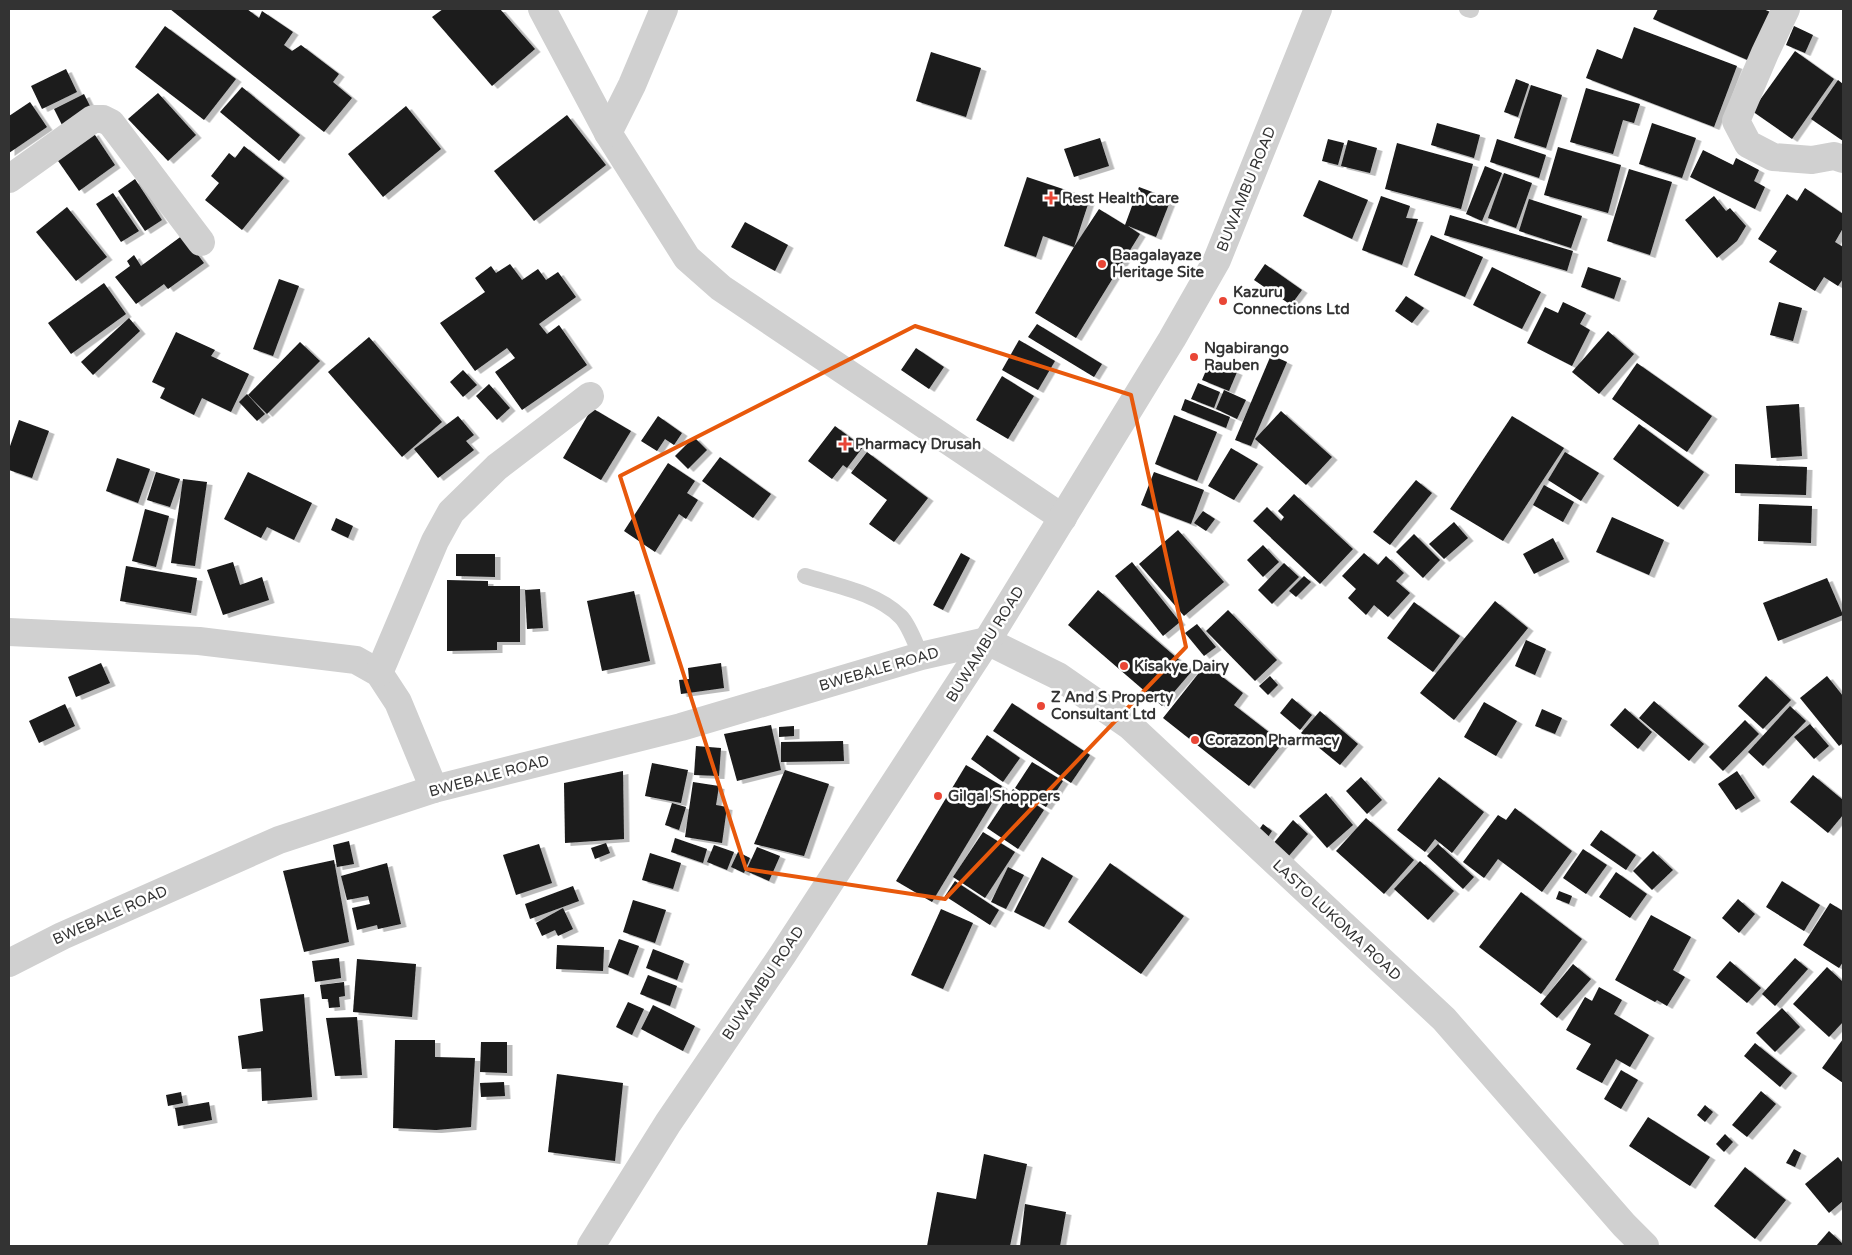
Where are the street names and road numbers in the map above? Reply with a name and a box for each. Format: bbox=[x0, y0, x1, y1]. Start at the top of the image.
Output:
street label: BUWAMBU ROAD bbox=[1213, 124, 1279, 254]
street label: BUWAMBU ROAD bbox=[942, 583, 1028, 705]
street label: BWEBALE ROAD bbox=[817, 643, 941, 695]
street label: BWEBALE ROAD bbox=[427, 751, 551, 801]
street label: LASTO LUKOMA ROAD bbox=[1269, 856, 1405, 984]
street label: BWEBALE ROAD bbox=[50, 882, 170, 948]
street label: BUWAMBU ROAD bbox=[718, 923, 808, 1043]

